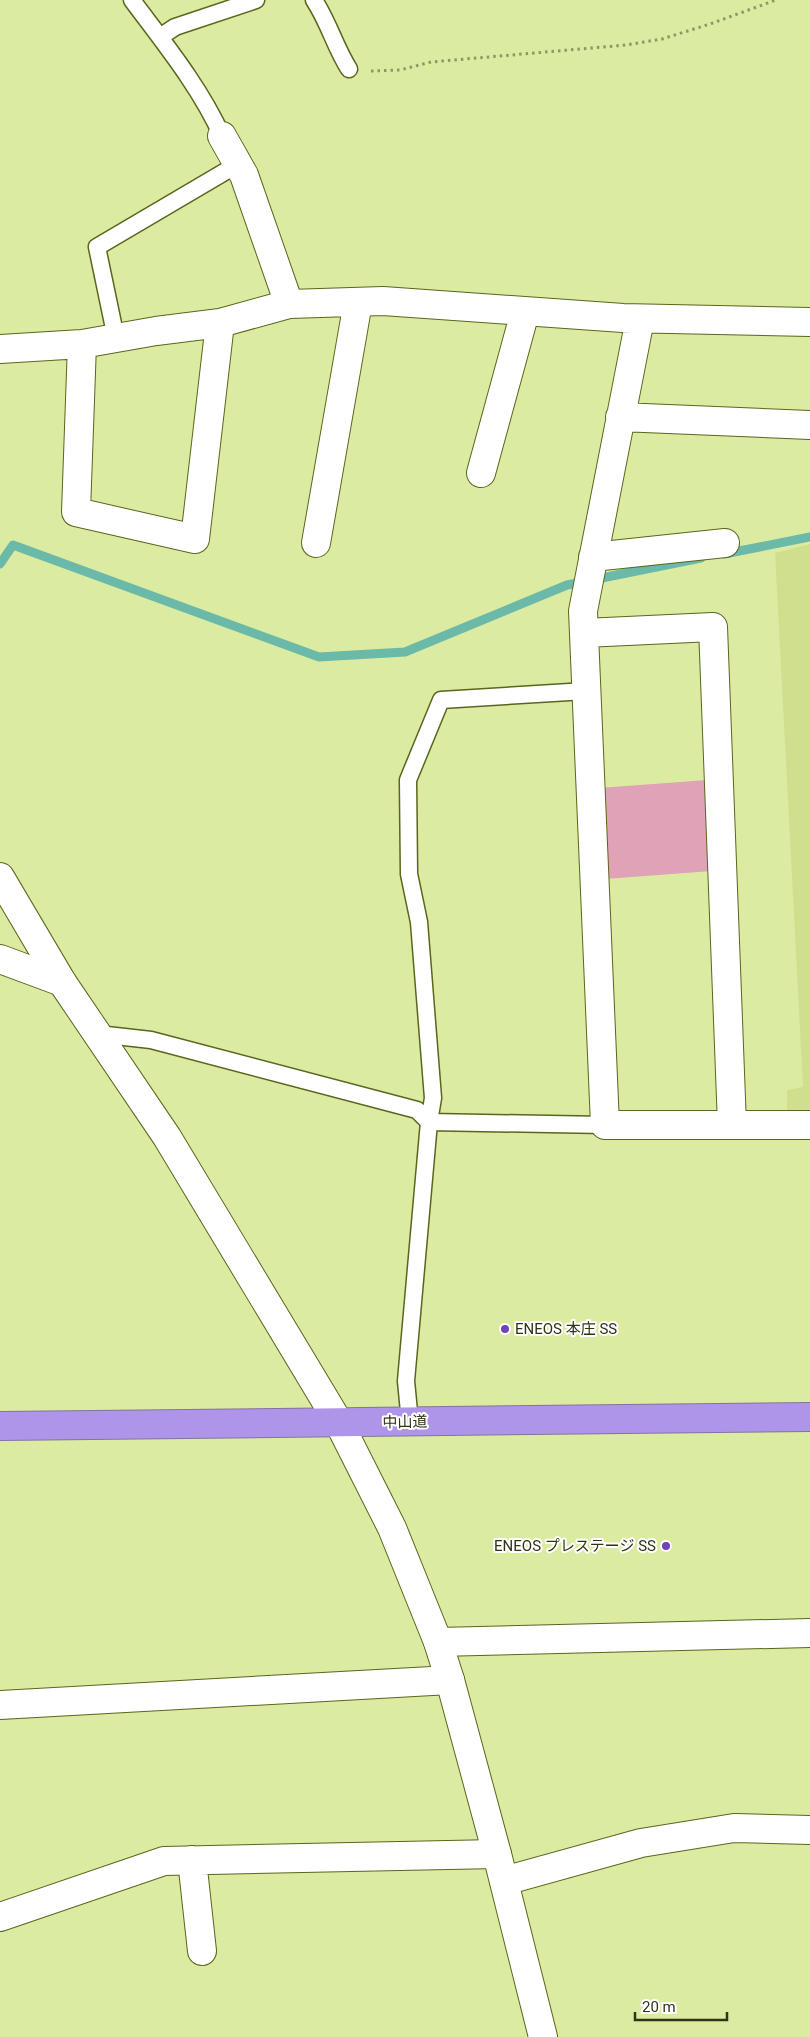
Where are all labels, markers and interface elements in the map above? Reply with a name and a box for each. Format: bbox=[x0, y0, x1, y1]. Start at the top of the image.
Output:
place label: ENEOS 本庄 SS bbox=[515, 1320, 617, 1338]
marker: ENEOS 本庄 SS bbox=[499, 1323, 511, 1335]
street label: 中山道 bbox=[382, 1413, 428, 1431]
place label: ENEOS プレステージ SS bbox=[494, 1537, 656, 1555]
marker: ENEOS プレステージ SS bbox=[660, 1540, 672, 1552]
scale bar bbox=[635, 1990, 728, 2022]
text: 20 m bbox=[642, 1998, 676, 2016]

